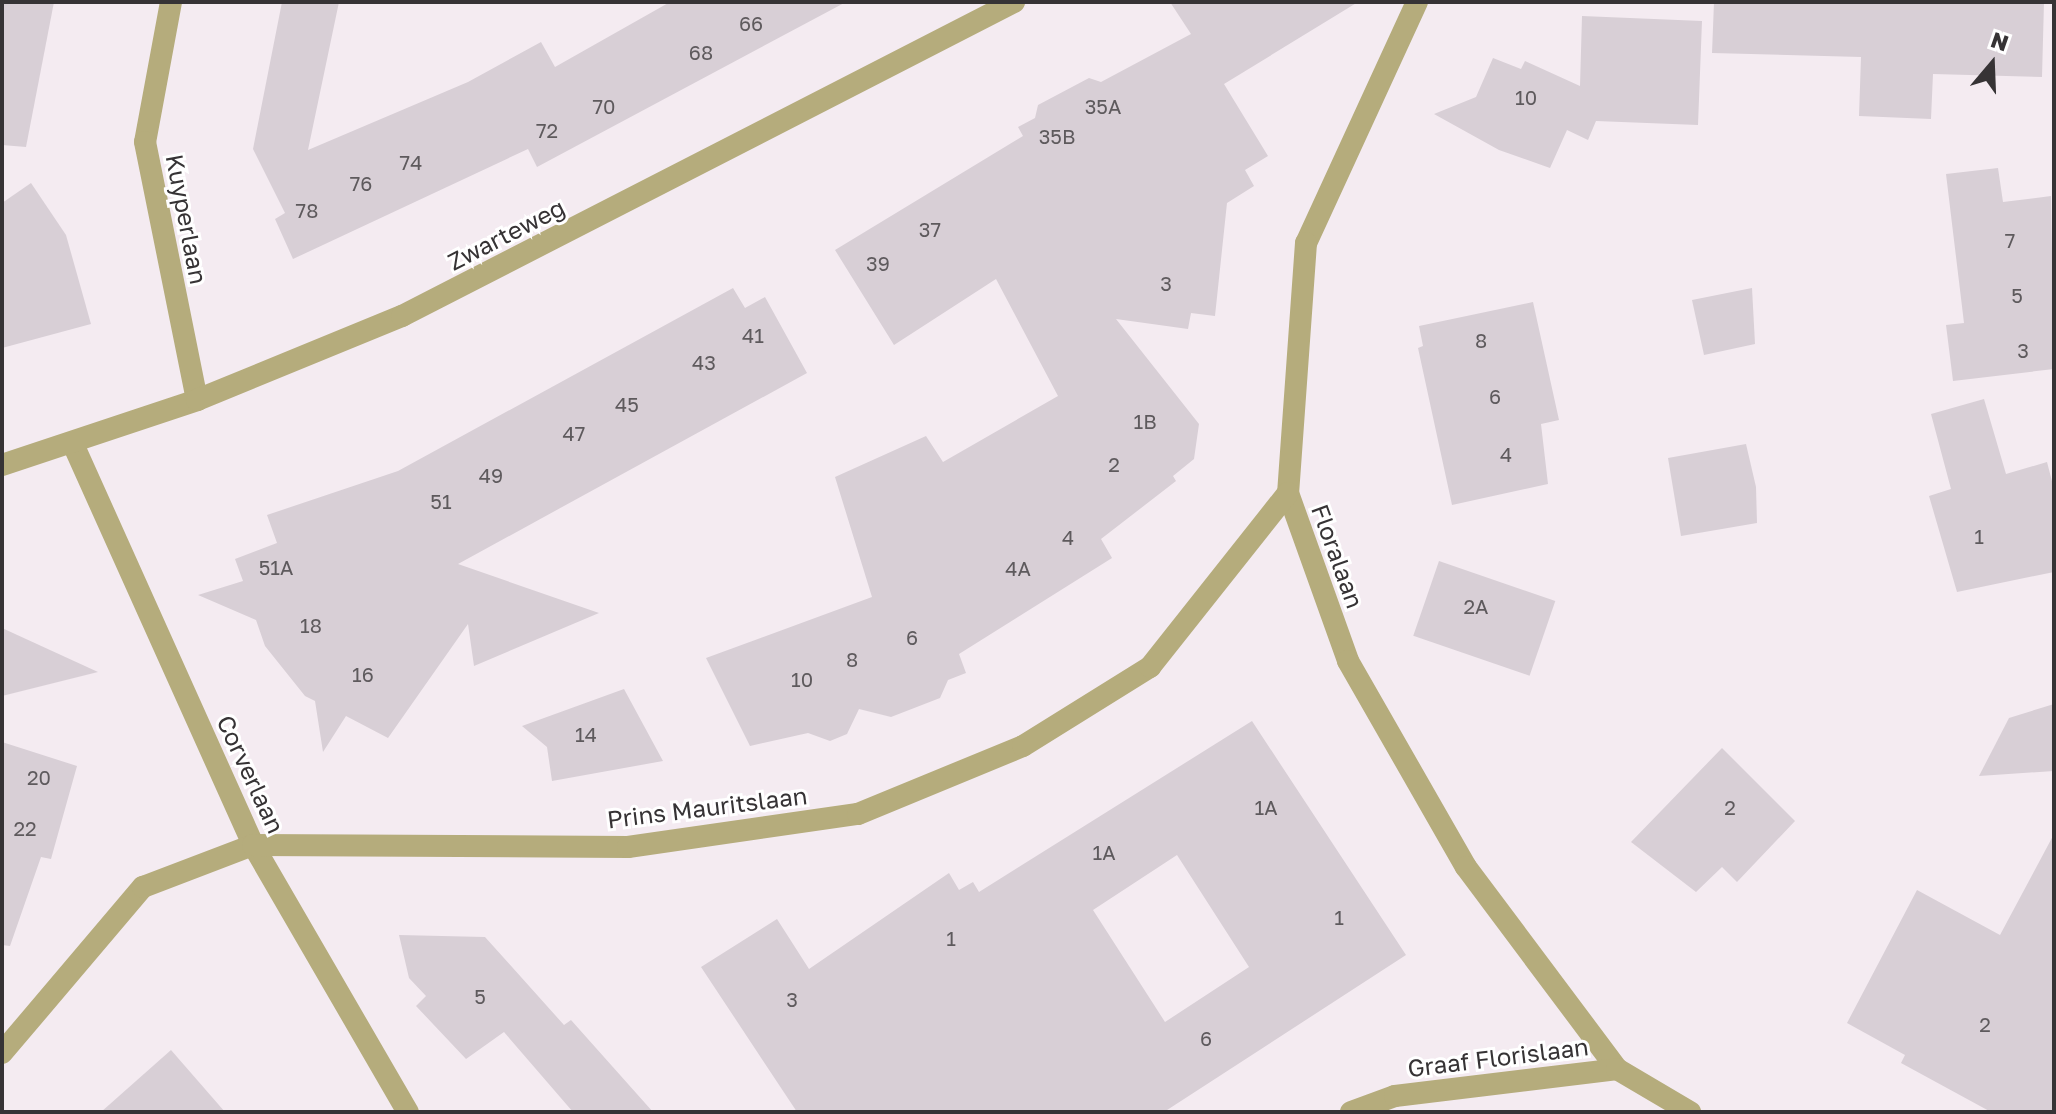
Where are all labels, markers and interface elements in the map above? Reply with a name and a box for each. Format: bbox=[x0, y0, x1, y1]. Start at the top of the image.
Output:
house number: 66 bbox=[739, 11, 763, 35]
north arrow bbox=[1952, 24, 2032, 104]
text: N bbox=[1988, 25, 2012, 56]
house number: 68 bbox=[689, 40, 713, 64]
house number: 10 bbox=[1515, 85, 1537, 109]
house number: 70 bbox=[593, 94, 615, 118]
house number: 35A bbox=[1085, 94, 1121, 118]
house number: 72 bbox=[536, 118, 558, 142]
house number: 35B bbox=[1039, 124, 1075, 148]
house number: 74 bbox=[400, 150, 422, 174]
street label: Kuyperlaan bbox=[160, 152, 214, 286]
house number: 76 bbox=[350, 171, 372, 195]
street label: Zwarteweg bbox=[443, 192, 569, 276]
house number: 78 bbox=[296, 198, 318, 222]
house number: 37 bbox=[919, 217, 941, 241]
house number: 7 bbox=[2005, 228, 2015, 252]
house number: 39 bbox=[866, 251, 890, 275]
house number: 3 bbox=[1160, 271, 1172, 295]
house number: 5 bbox=[2011, 283, 2023, 307]
house number: 41 bbox=[742, 323, 764, 347]
house number: 8 bbox=[1475, 328, 1487, 352]
house number: 3 bbox=[2017, 338, 2029, 362]
house number: 43 bbox=[692, 350, 716, 374]
house number: 6 bbox=[1489, 384, 1501, 408]
house number: 45 bbox=[615, 392, 639, 416]
house number: 1B bbox=[1133, 409, 1157, 433]
house number: 47 bbox=[563, 421, 585, 445]
house number: 4 bbox=[1500, 442, 1512, 466]
house number: 2 bbox=[1108, 452, 1120, 476]
house number: 49 bbox=[479, 463, 503, 487]
house number: 51 bbox=[430, 489, 452, 513]
street label: Floralaan bbox=[1306, 500, 1370, 612]
house number: 1 bbox=[1974, 524, 1984, 548]
house number: 4 bbox=[1062, 525, 1074, 549]
house number: 51A bbox=[259, 555, 293, 579]
house number: 4A bbox=[1005, 556, 1031, 580]
house number: 2A bbox=[1464, 594, 1488, 618]
house number: 18 bbox=[300, 613, 322, 637]
house number: 6 bbox=[906, 625, 918, 649]
house number: 8 bbox=[846, 647, 858, 671]
house number: 16 bbox=[352, 662, 374, 686]
house number: 10 bbox=[791, 667, 813, 691]
street label: Corverlaan bbox=[211, 711, 291, 837]
house number: 14 bbox=[575, 722, 597, 746]
house number: 20 bbox=[27, 765, 51, 789]
street label: Prins Mauritslaan bbox=[605, 780, 809, 834]
house number: 1A bbox=[1254, 795, 1278, 819]
house number: 2 bbox=[1724, 795, 1736, 819]
house number: 22 bbox=[13, 816, 37, 840]
house number: 1A bbox=[1092, 840, 1116, 864]
house number: 1 bbox=[1334, 905, 1344, 929]
house number: 1 bbox=[946, 926, 956, 950]
house number: 5 bbox=[474, 984, 486, 1008]
house number: 3 bbox=[786, 987, 798, 1011]
house number: 2 bbox=[1979, 1012, 1991, 1036]
house number: 6 bbox=[1200, 1026, 1212, 1050]
street label: Graaf Florislaan bbox=[1406, 1032, 1590, 1082]

